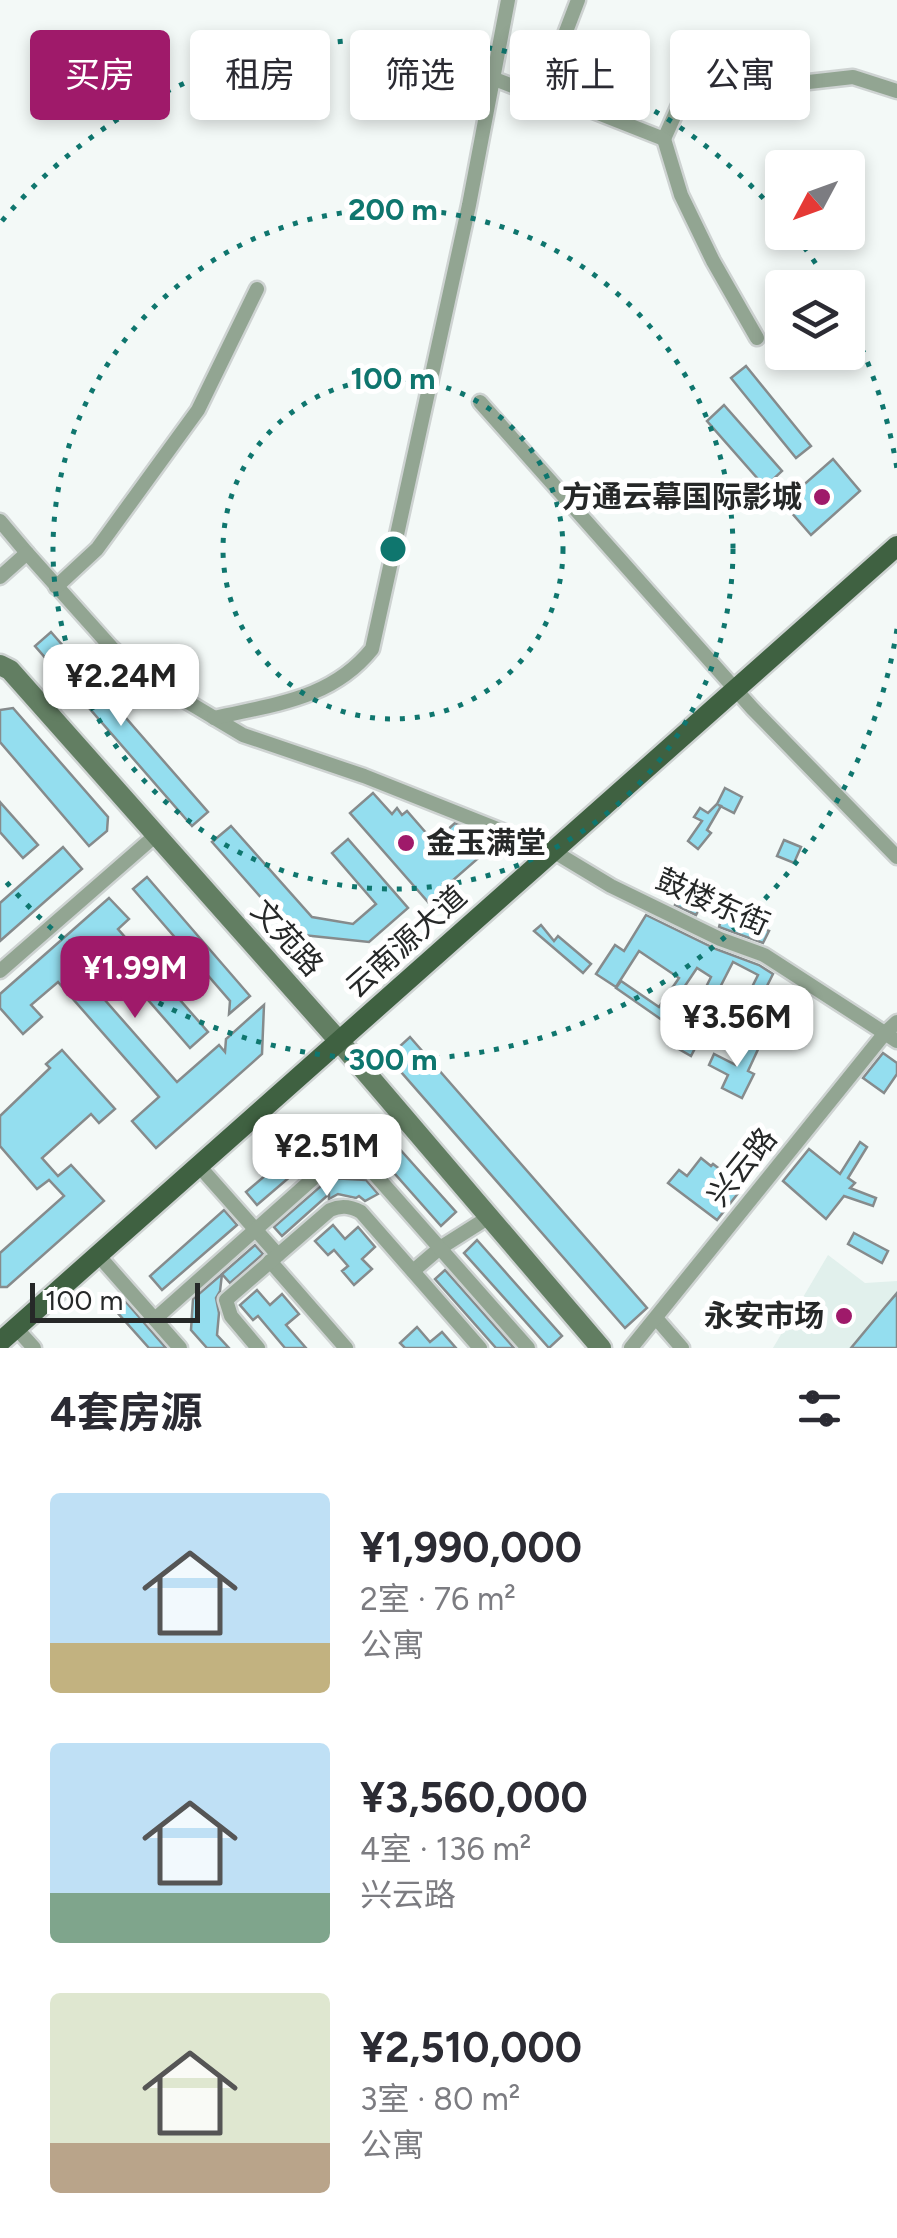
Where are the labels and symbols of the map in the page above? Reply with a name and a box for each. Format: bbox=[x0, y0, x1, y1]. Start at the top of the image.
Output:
north arrow bbox=[765, 150, 865, 250]
text: 200 m bbox=[348, 191, 438, 228]
text: 100 m bbox=[351, 360, 435, 397]
place label: 方通云幕国际影城 bbox=[562, 478, 802, 515]
marker: 方通云幕国际影城 bbox=[811, 486, 833, 508]
centre of rings bbox=[375, 531, 411, 567]
pin: ¥2.24M bbox=[40, 644, 202, 729]
place label: 金玉满堂 bbox=[426, 824, 546, 861]
marker: 金玉满堂 bbox=[395, 832, 417, 854]
street label: 鼓楼东街 bbox=[651, 860, 776, 943]
street label: 云南源大道 bbox=[338, 878, 474, 1006]
street label: 文苑路 bbox=[244, 892, 331, 983]
pin: ¥1.99M bbox=[54, 936, 216, 1021]
pin: ¥3.56M bbox=[656, 985, 818, 1070]
text: 300 m bbox=[349, 1041, 437, 1078]
pin: ¥2.51M bbox=[246, 1114, 408, 1199]
street label: 兴云路 bbox=[699, 1120, 784, 1213]
scale bar bbox=[30, 1278, 200, 1322]
place label: 永安市场 bbox=[704, 1297, 824, 1334]
marker: 永安市场 bbox=[833, 1305, 855, 1327]

